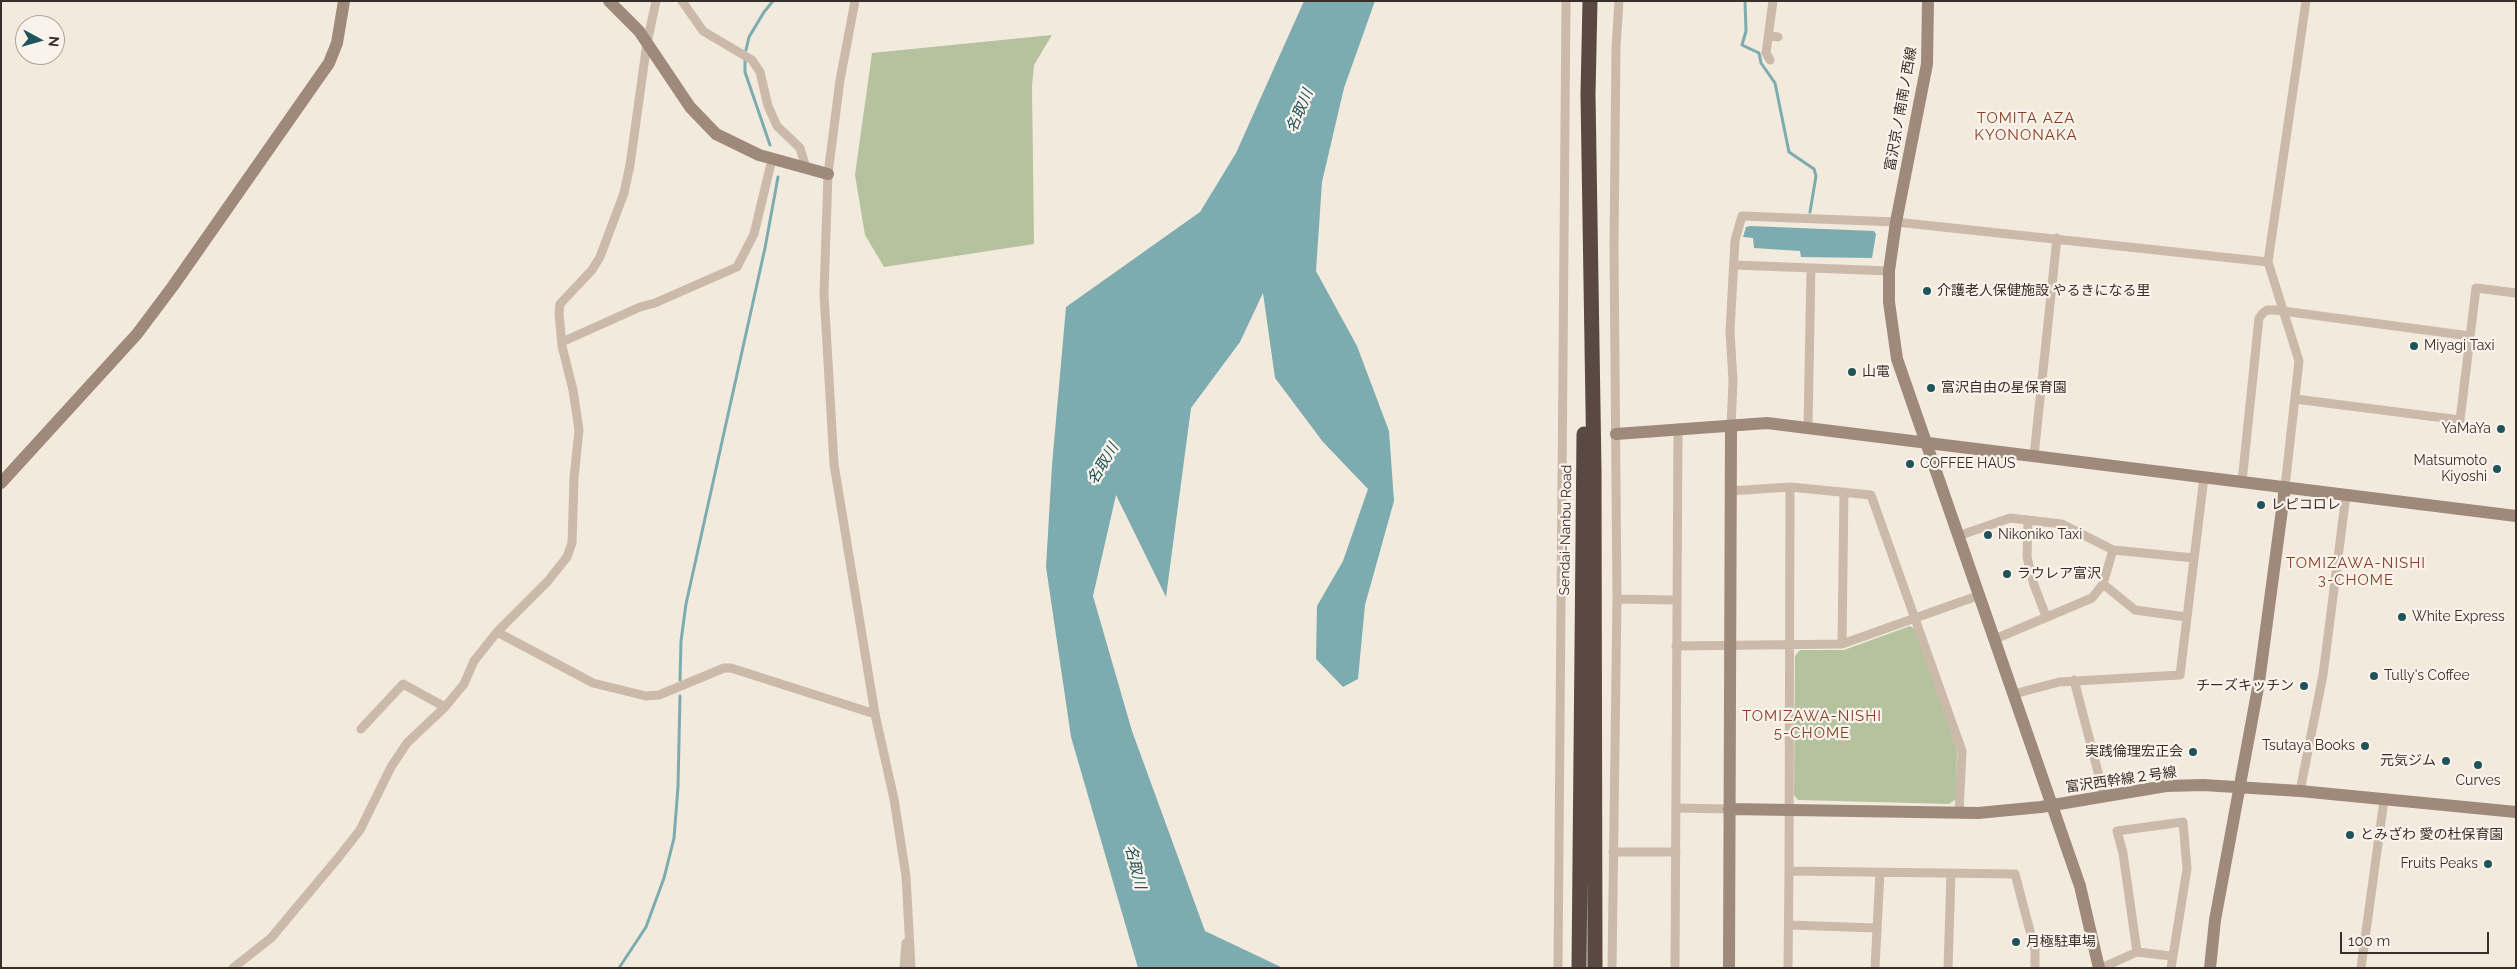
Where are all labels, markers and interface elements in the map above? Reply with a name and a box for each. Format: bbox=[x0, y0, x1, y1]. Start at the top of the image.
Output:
north arrow bbox=[15, 15, 65, 65]
text: N bbox=[45, 35, 62, 48]
street label: 富沢京ノ南南ノ西線 bbox=[1882, 45, 1920, 173]
water label: 名取川 bbox=[1283, 87, 1317, 135]
district label: TOMITA AZA KYONONAKA bbox=[1973, 109, 2079, 144]
place label: 介護老人保健施設 やるきになる里 bbox=[1937, 283, 2151, 299]
marker: 介護老人保健施設 やるきになる里 bbox=[1921, 285, 1933, 297]
place label: Miyagi Taxi bbox=[2424, 338, 2494, 354]
marker: Miyagi Taxi bbox=[2408, 340, 2420, 352]
place label: 山電 bbox=[1862, 364, 1890, 380]
marker: 山電 bbox=[1846, 366, 1858, 378]
place label: 富沢自由の星保育園 bbox=[1941, 380, 2067, 396]
marker: 富沢自由の星保育園 bbox=[1925, 382, 1937, 394]
place label: YaMaYa bbox=[2441, 421, 2491, 437]
marker: YaMaYa bbox=[2495, 423, 2507, 435]
water label: 名取川 bbox=[1084, 440, 1122, 488]
place label: Matsumoto Kiyoshi bbox=[2413, 453, 2487, 486]
place label: COFFEE HAUS bbox=[1920, 456, 2016, 472]
marker: COFFEE HAUS bbox=[1904, 458, 1916, 470]
marker: Matsumoto Kiyoshi bbox=[2491, 463, 2503, 475]
street label: Sendai-Nanbu Road bbox=[1556, 464, 1576, 596]
place label: レピコロレ bbox=[2271, 497, 2341, 513]
marker: レピコロレ bbox=[2255, 499, 2267, 511]
place label: Nikoniko Taxi bbox=[1998, 527, 2082, 543]
marker: Nikoniko Taxi bbox=[1982, 529, 1994, 541]
district label: TOMIZAWA-NISHI 3-CHOME bbox=[2284, 554, 2428, 589]
place label: ラウレア富沢 bbox=[2017, 566, 2101, 582]
marker: ラウレア富沢 bbox=[2001, 568, 2013, 580]
place label: White Express bbox=[2412, 609, 2505, 625]
marker: White Express bbox=[2396, 611, 2408, 623]
place label: Tully's Coffee bbox=[2384, 668, 2470, 684]
marker: Tully's Coffee bbox=[2368, 670, 2380, 682]
place label: チーズキッチン bbox=[2196, 678, 2294, 694]
marker: チーズキッチン bbox=[2298, 680, 2310, 692]
district label: TOMIZAWA-NISHI 5-CHOME bbox=[1740, 707, 1884, 742]
place label: Tsutaya Books bbox=[2262, 738, 2355, 754]
marker: Tsutaya Books bbox=[2359, 740, 2371, 752]
place label: 実践倫理宏正会 bbox=[2085, 744, 2183, 760]
marker: 実践倫理宏正会 bbox=[2187, 746, 2199, 758]
place label: 元気ジム bbox=[2380, 753, 2436, 769]
marker: 元気ジム bbox=[2440, 755, 2452, 767]
marker: Curves bbox=[2472, 759, 2484, 771]
street label: 富沢西幹線２号線 bbox=[2064, 764, 2178, 796]
place label: Curves bbox=[2455, 773, 2501, 789]
place label: とみざわ 愛の杜保育園 bbox=[2360, 827, 2504, 843]
marker: とみざわ 愛の杜保育園 bbox=[2344, 829, 2356, 841]
water label: 名取川 bbox=[1121, 843, 1149, 891]
place label: Fruits Peaks bbox=[2400, 856, 2478, 872]
marker: Fruits Peaks bbox=[2482, 858, 2494, 870]
scale bar bbox=[2342, 922, 2491, 954]
text: 100 m bbox=[2348, 932, 2390, 950]
place label: 月極駐車場 bbox=[2026, 934, 2096, 950]
marker: 月極駐車場 bbox=[2010, 936, 2022, 948]

